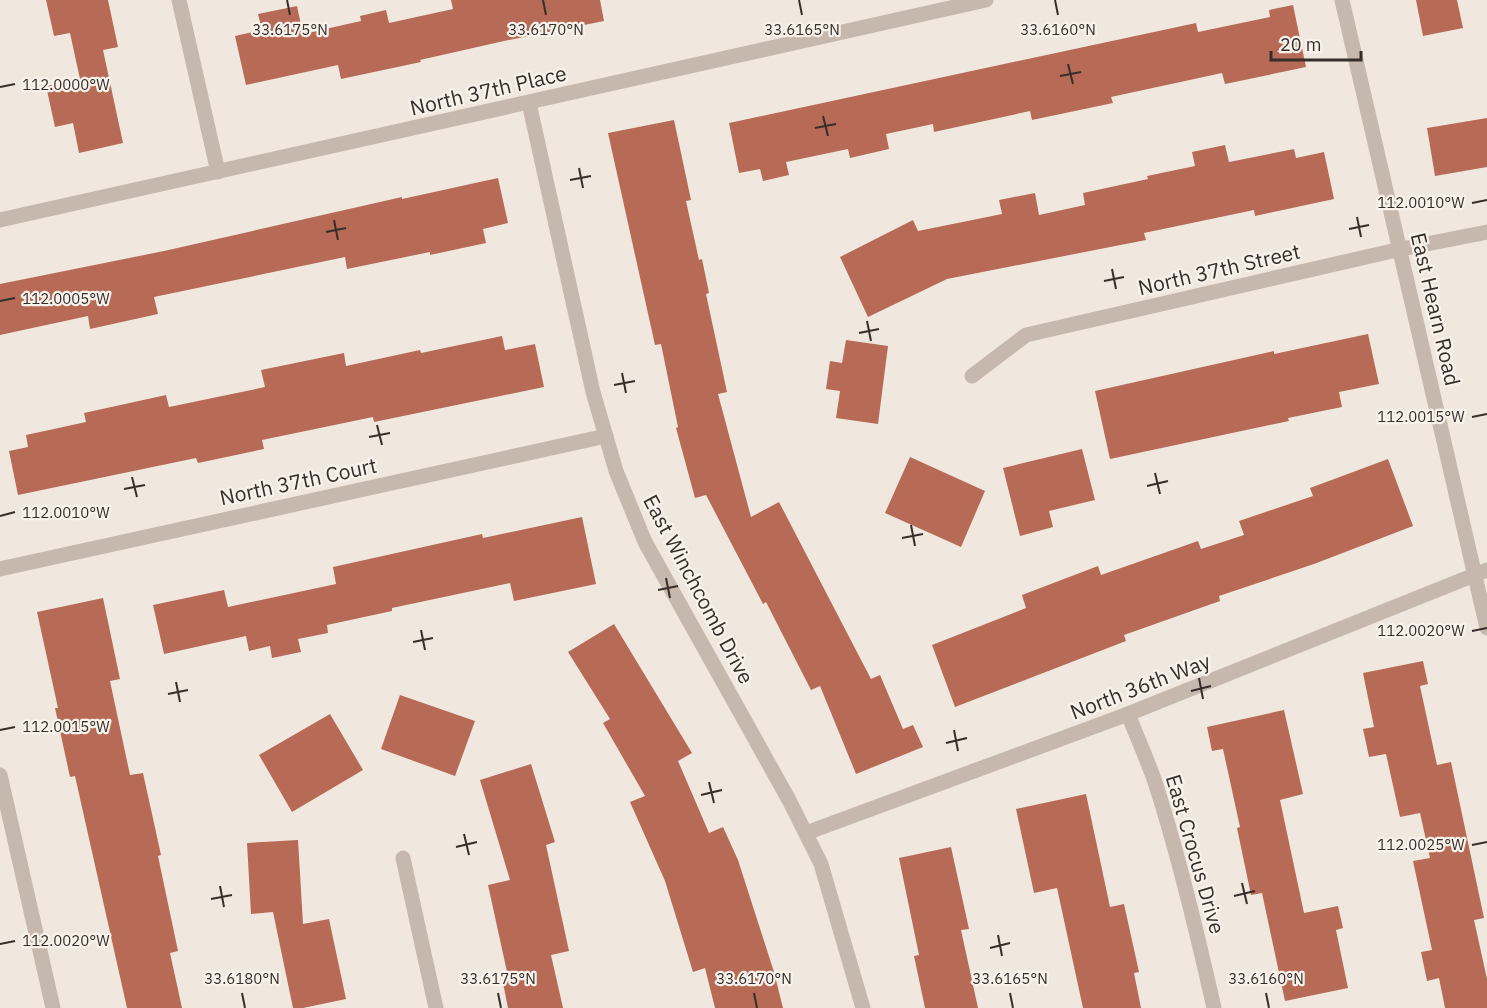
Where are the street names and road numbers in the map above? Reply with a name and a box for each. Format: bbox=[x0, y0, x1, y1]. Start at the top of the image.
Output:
street label: North 37th Place bbox=[407, 58, 569, 122]
street label: East Hearn Road bbox=[1405, 230, 1467, 388]
street label: North 37th Street bbox=[1135, 237, 1303, 301]
street label: North 37th Court bbox=[217, 451, 379, 511]
street label: East Winchcomb Drive bbox=[637, 489, 761, 689]
street label: North 36th Way bbox=[1066, 646, 1215, 726]
street label: East Crocus Drive bbox=[1160, 771, 1232, 937]

